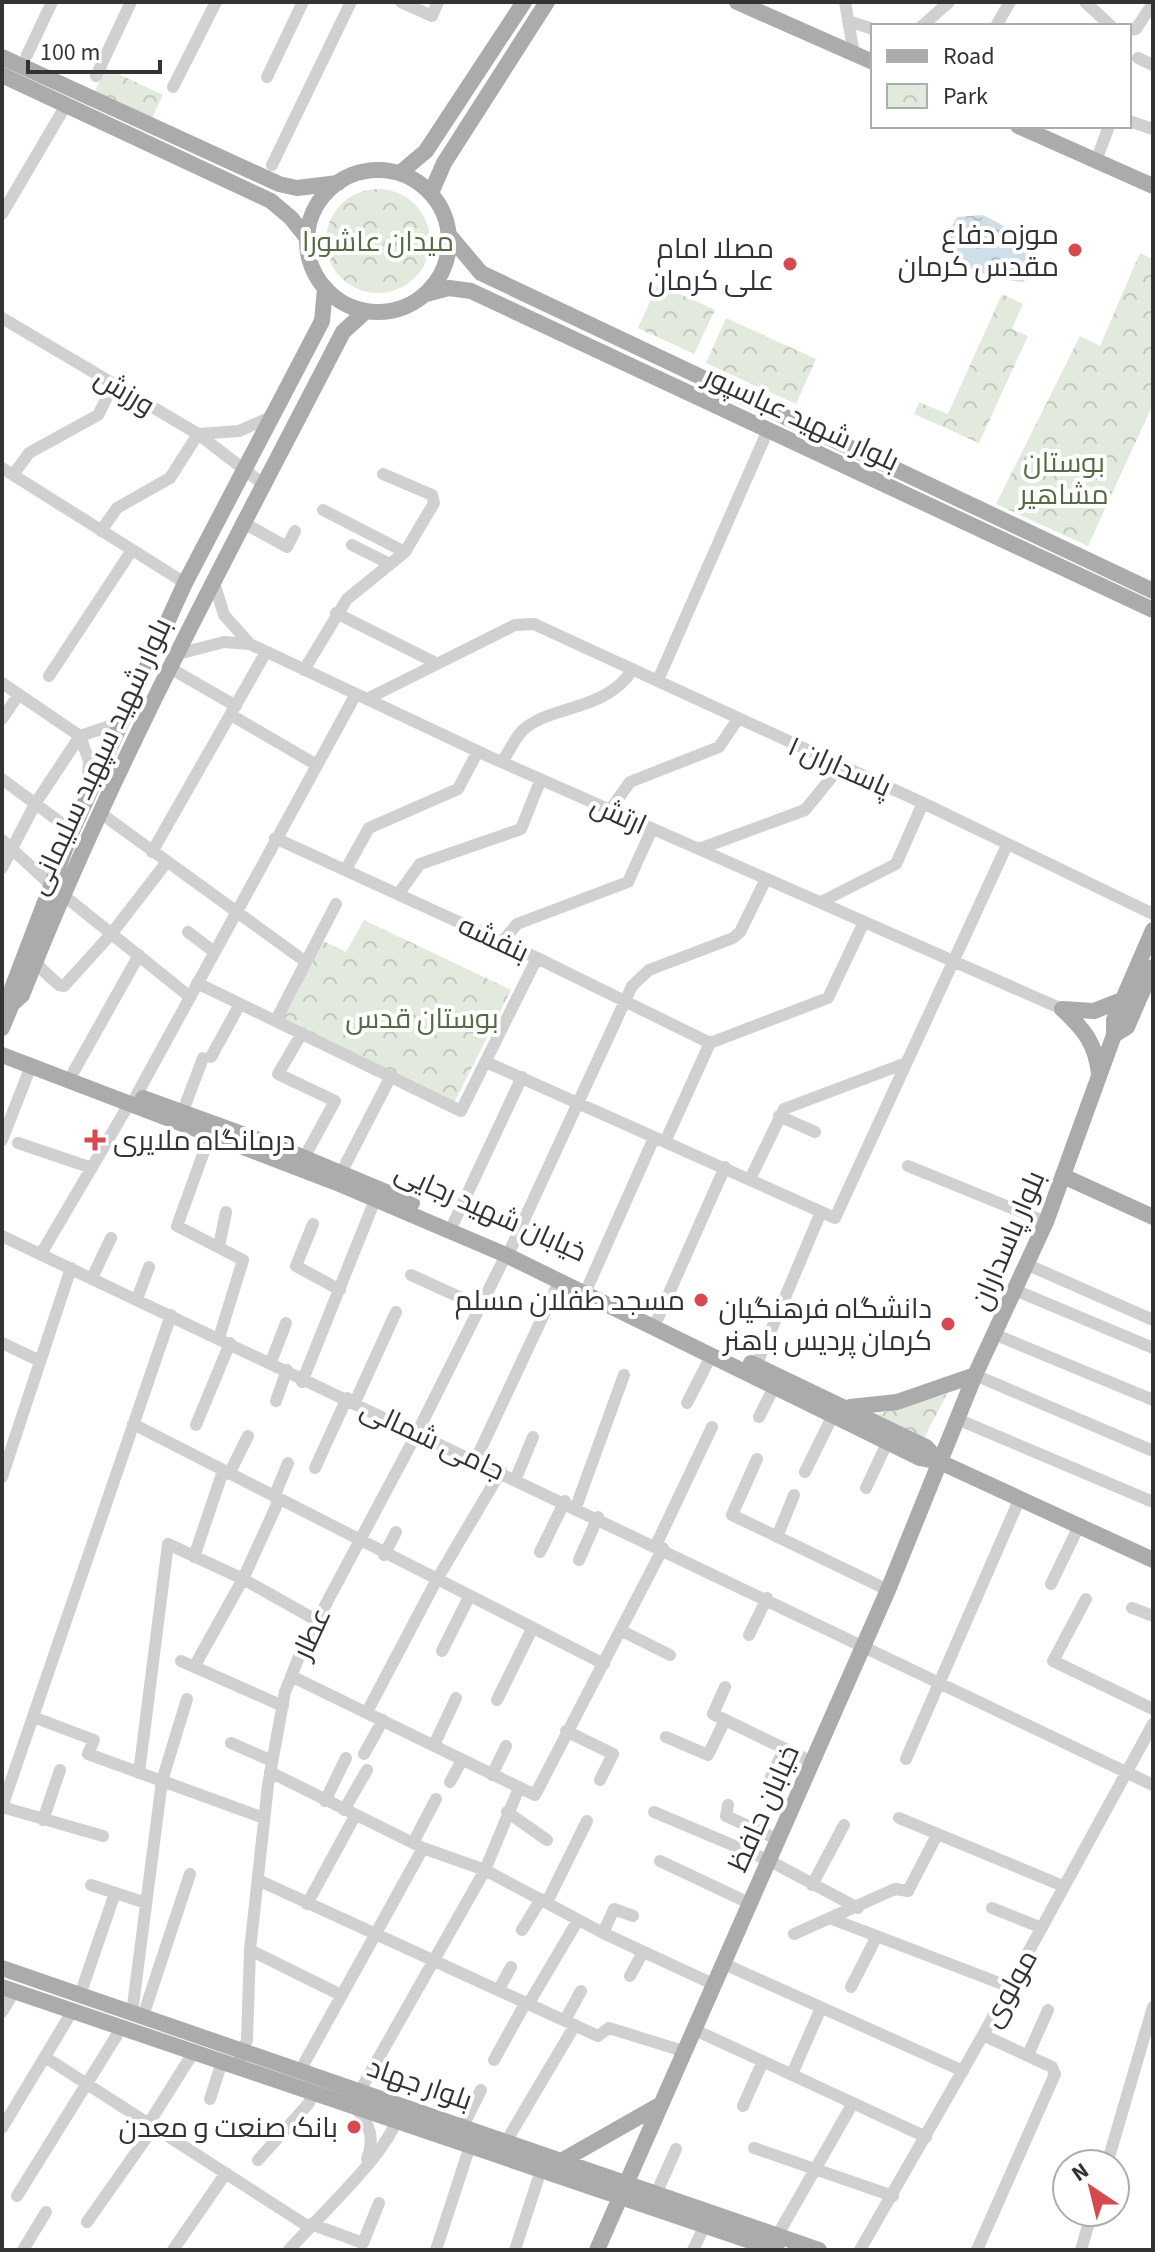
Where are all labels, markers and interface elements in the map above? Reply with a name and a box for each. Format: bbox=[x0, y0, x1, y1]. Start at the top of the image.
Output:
scale bar bbox=[28, 24, 160, 74]
legend bbox=[871, 24, 1131, 128]
text: 100 m bbox=[40, 35, 100, 70]
text: Road bbox=[943, 39, 995, 74]
text: Park bbox=[943, 79, 988, 114]
place label: موزه دفاع مقدس کرمان bbox=[898, 215, 1059, 287]
park label: میدان عاشورا bbox=[302, 222, 454, 262]
place label: مصلا امام علی کرمان bbox=[648, 229, 774, 301]
marker: موزه دفاع مقدس کرمان bbox=[1066, 241, 1084, 259]
marker: مصلا امام علی کرمان bbox=[781, 255, 799, 273]
street label: بلوار شهید عباسپور bbox=[696, 355, 906, 482]
street label: ورزش bbox=[87, 358, 162, 425]
park label: بوستان مشاهیر bbox=[1017, 443, 1109, 515]
street label: بلوار شهید سپهبد سلیمانی bbox=[18, 611, 182, 901]
street label: پاسداران ۱ bbox=[782, 726, 898, 808]
street label: ارتش bbox=[584, 785, 653, 845]
street label: بنفشه bbox=[452, 905, 536, 973]
park label: بوستان قدس bbox=[345, 999, 499, 1039]
place label: درمانگاه ملایری bbox=[113, 1121, 295, 1161]
marker: درمانگاه ملایری bbox=[84, 1129, 106, 1151]
street label: خیابان شهید رجایی bbox=[388, 1152, 593, 1272]
street label: بلوار پاسداران bbox=[961, 1165, 1055, 1316]
place label: مسجد طفلان مسلم bbox=[455, 1281, 685, 1321]
place label: دانشگاه فرهنگیان کرمان پردیس باهنر bbox=[718, 1289, 932, 1361]
marker: مسجد طفلان مسلم bbox=[692, 1291, 710, 1309]
marker: دانشگاه فرهنگیان کرمان پردیس باهنر bbox=[939, 1315, 957, 1333]
street label: جامی شمالی bbox=[354, 1389, 511, 1491]
street label: عطار bbox=[282, 1601, 341, 1668]
street label: خیابان حافظ bbox=[718, 1739, 810, 1878]
street label: مولوی bbox=[972, 1942, 1048, 2035]
street label: بلوار جهاد bbox=[362, 2047, 478, 2121]
place label: بانک صنعت و معدن bbox=[119, 2108, 338, 2148]
marker: بانک صنعت و معدن bbox=[345, 2118, 363, 2136]
north arrow bbox=[1051, 2148, 1131, 2228]
text: N bbox=[1065, 2155, 1095, 2190]

